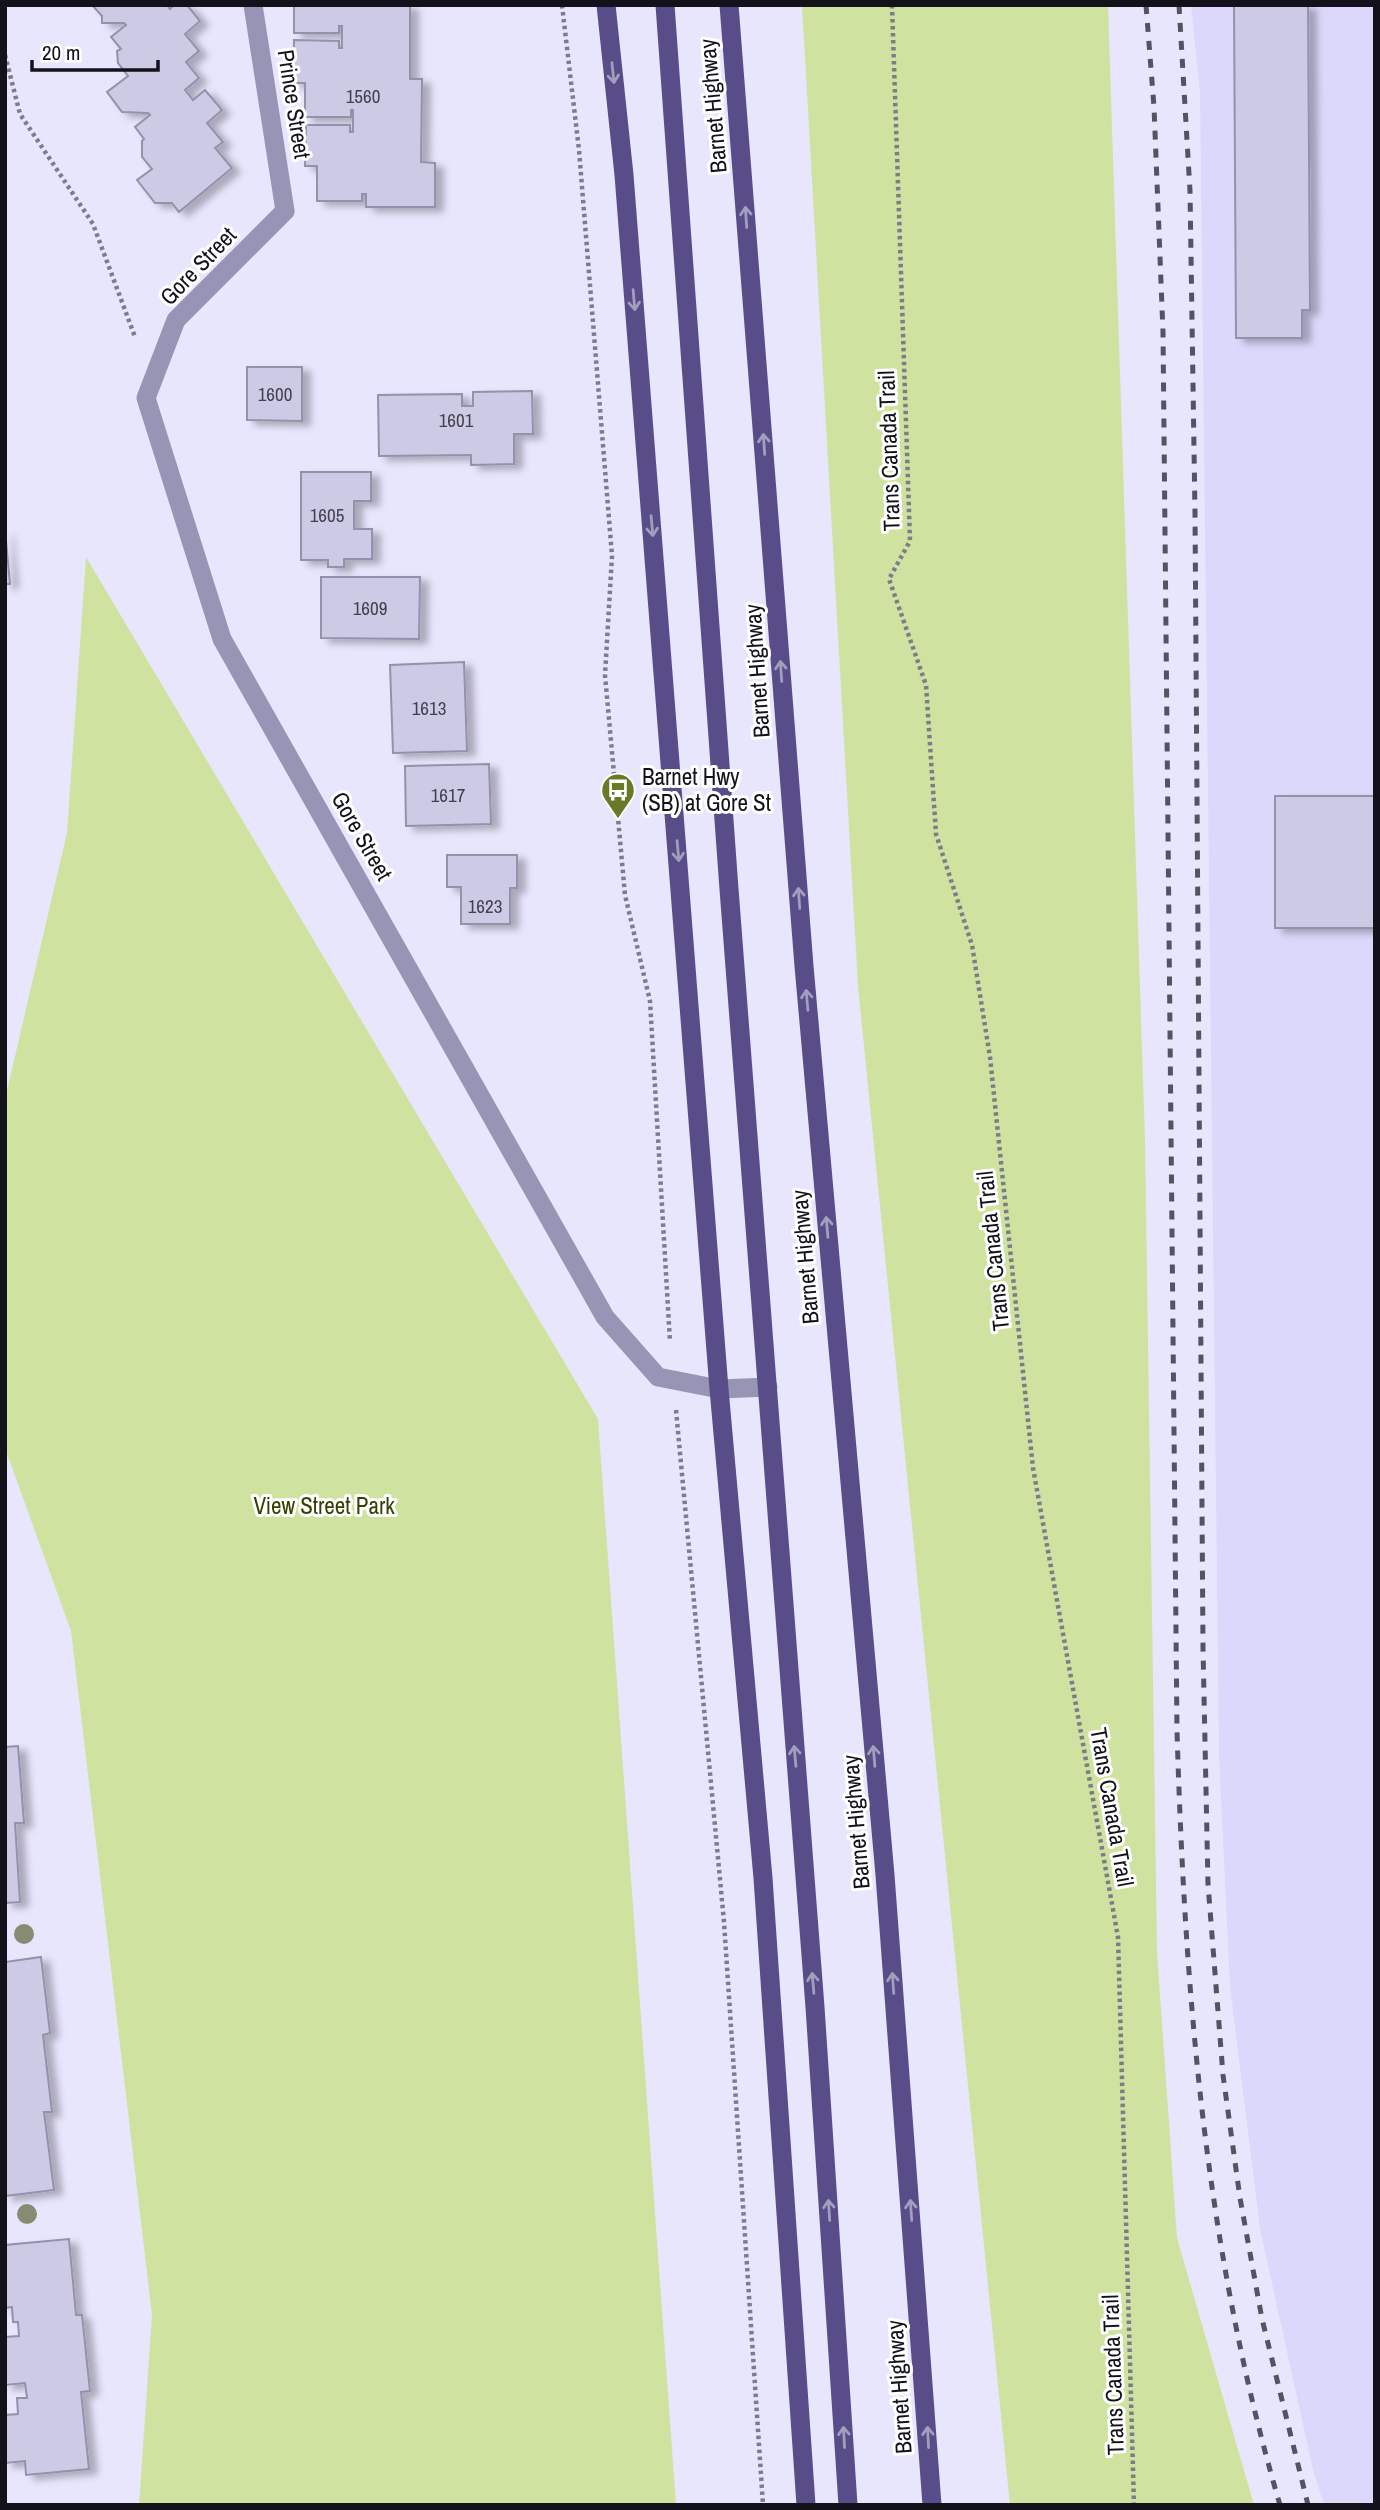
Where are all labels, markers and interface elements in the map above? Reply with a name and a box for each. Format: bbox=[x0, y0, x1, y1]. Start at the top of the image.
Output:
scale bar bbox=[32, 28, 158, 72]
street label: Barnet Highway bbox=[691, 37, 734, 174]
text: 20 m bbox=[42, 38, 80, 67]
street label: Prince Street bbox=[271, 47, 318, 161]
one-way arrow bbox=[607, 61, 620, 84]
house number: 1560 bbox=[346, 83, 380, 109]
one-way arrow bbox=[739, 207, 752, 229]
street label: Gore Street bbox=[153, 220, 243, 311]
one-way arrow bbox=[628, 288, 641, 310]
street label: Trans Canada Trail bbox=[870, 370, 907, 532]
house number: 1600 bbox=[258, 381, 292, 407]
house number: 1601 bbox=[439, 407, 474, 433]
one-way arrow bbox=[757, 434, 770, 456]
house number: 1605 bbox=[310, 502, 345, 528]
one-way arrow bbox=[646, 515, 659, 537]
house number: 1609 bbox=[353, 595, 387, 621]
street label: Barnet Highway bbox=[736, 602, 777, 739]
one-way arrow bbox=[775, 660, 788, 683]
house number: 1613 bbox=[412, 695, 446, 721]
place label: Barnet Hwy (SB) at Gore St bbox=[642, 761, 771, 818]
bus stop icon: Barnet Hwy (SB) at Gore St bbox=[599, 771, 637, 820]
house number: 1617 bbox=[431, 782, 466, 808]
street label: Gore Street bbox=[325, 786, 400, 886]
one-way arrow bbox=[672, 839, 685, 862]
one-way arrow bbox=[792, 887, 805, 910]
house number: 1623 bbox=[468, 893, 502, 919]
one-way arrow bbox=[800, 989, 813, 1012]
street label: Trans Canada Trail bbox=[969, 1169, 1016, 1333]
street label: Barnet Highway bbox=[783, 1188, 826, 1325]
one-way arrow bbox=[820, 1216, 833, 1238]
park label: View Street Park bbox=[253, 1490, 395, 1521]
street label: Trans Canada Trail bbox=[1083, 1725, 1142, 1889]
one-way arrow bbox=[788, 1745, 801, 1768]
one-way arrow bbox=[868, 1745, 881, 1768]
street label: Barnet Highway bbox=[834, 1753, 877, 1890]
one-way arrow bbox=[806, 1972, 819, 1994]
one-way arrow bbox=[887, 1972, 900, 1995]
one-way arrow bbox=[823, 2198, 836, 2221]
one-way arrow bbox=[904, 2199, 917, 2222]
street label: Trans Canada Trail bbox=[1094, 2294, 1131, 2456]
street label: Barnet Highway bbox=[878, 2318, 919, 2455]
one-way arrow bbox=[837, 2425, 850, 2448]
one-way arrow bbox=[921, 2426, 934, 2448]

